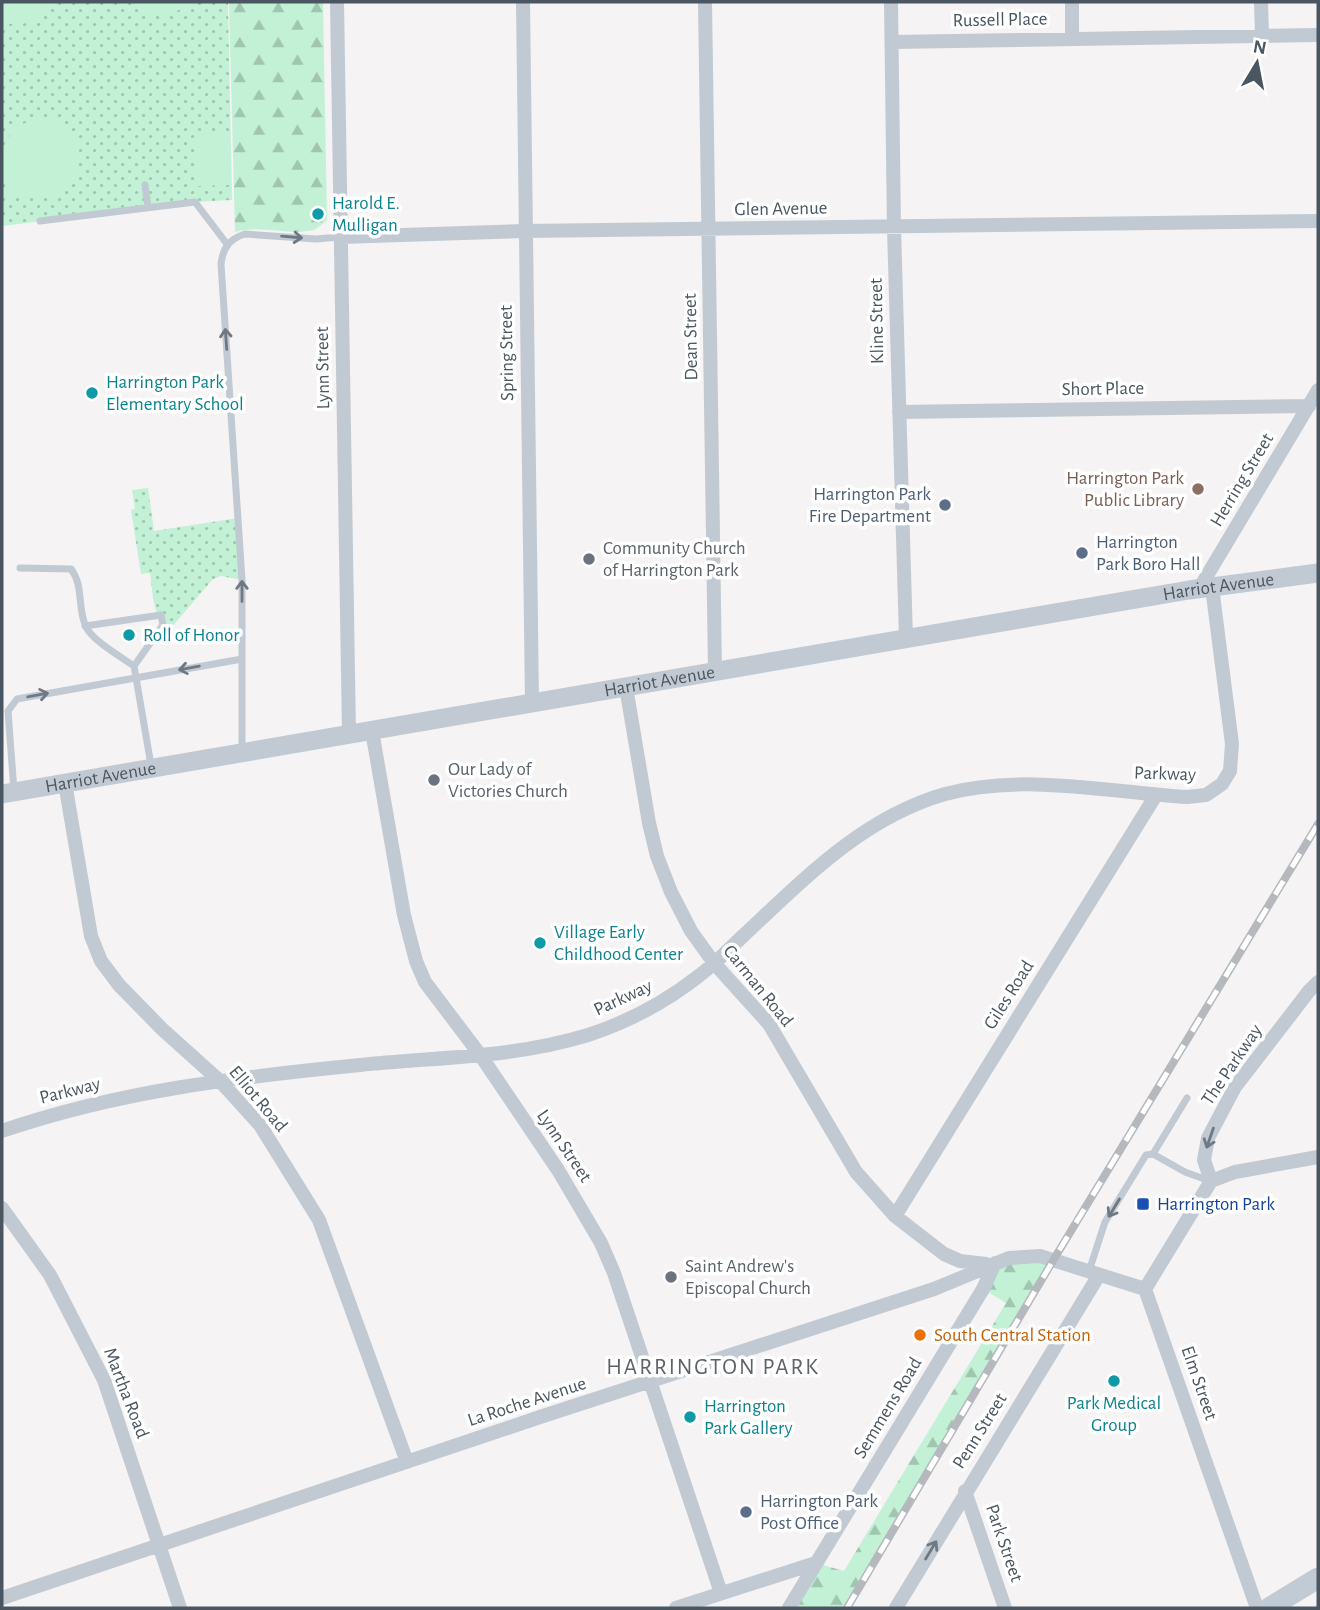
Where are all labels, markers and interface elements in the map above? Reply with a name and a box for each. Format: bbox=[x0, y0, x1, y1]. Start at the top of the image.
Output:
street label: Russell Place bbox=[953, 10, 1047, 30]
north arrow bbox=[1222, 28, 1292, 98]
text: N bbox=[1252, 37, 1268, 58]
place label: Harold E. Mulligan bbox=[332, 194, 400, 235]
street label: Glen Avenue bbox=[734, 199, 828, 219]
marker: Harold E. Mulligan bbox=[310, 206, 326, 222]
one-way arrow bbox=[280, 231, 303, 244]
street label: Kline Street bbox=[867, 278, 887, 364]
street label: Dean Street bbox=[681, 293, 701, 381]
street label: Spring Street bbox=[497, 305, 517, 401]
street label: Lynn Street bbox=[313, 326, 333, 410]
one-way arrow bbox=[219, 328, 232, 351]
place label: Harrington Park Elementary School bbox=[106, 373, 244, 414]
street label: Short Place bbox=[1062, 379, 1144, 399]
marker: Harrington Park Elementary School bbox=[84, 385, 100, 401]
street label: Herring Street bbox=[1207, 430, 1277, 530]
place label: Harrington Park Public Library bbox=[1066, 469, 1184, 510]
marker: Harrington Park Public Library bbox=[1190, 481, 1206, 497]
place label: Harrington Park Fire Department bbox=[809, 485, 931, 526]
marker: Harrington Park Fire Department bbox=[937, 497, 953, 513]
place label: Harrington Park Boro Hall bbox=[1096, 533, 1200, 574]
place label: Community Church of Harrington Park bbox=[603, 539, 746, 580]
marker: Harrington Park Boro Hall bbox=[1074, 545, 1090, 561]
marker: Community Church of Harrington Park bbox=[581, 551, 597, 567]
street label: Harriot Avenue bbox=[1161, 569, 1275, 604]
one-way arrow bbox=[235, 580, 249, 603]
place label: Roll of Honor bbox=[143, 626, 239, 645]
marker: Roll of Honor bbox=[121, 627, 137, 643]
one-way arrow bbox=[178, 662, 201, 676]
street label: Harriot Avenue bbox=[603, 662, 716, 700]
one-way arrow bbox=[26, 688, 48, 701]
street label: Harriot Avenue bbox=[44, 758, 157, 796]
place label: Our Lady of Victories Church bbox=[448, 760, 568, 801]
street label: Parkway bbox=[1134, 763, 1196, 785]
marker: Our Lady of Victories Church bbox=[426, 772, 442, 788]
place label: Village Early Childhood Center bbox=[554, 923, 683, 964]
marker: Village Early Childhood Center bbox=[532, 935, 548, 951]
street label: Carman Road bbox=[719, 942, 797, 1031]
street label: Giles Road bbox=[980, 957, 1038, 1033]
street label: Parkway bbox=[591, 976, 655, 1020]
street label: The Parkway bbox=[1198, 1021, 1266, 1109]
street label: Elliot Road bbox=[225, 1062, 291, 1136]
street label: Parkway bbox=[38, 1074, 102, 1108]
street label: Lynn Street bbox=[533, 1106, 595, 1186]
one-way arrow bbox=[1203, 1127, 1215, 1148]
place label: Harrington Park bbox=[1157, 1195, 1275, 1214]
marker: Harrington Park bbox=[1135, 1196, 1151, 1212]
one-way arrow bbox=[1107, 1197, 1121, 1217]
place label: Saint Andrew's Episcopal Church bbox=[685, 1257, 811, 1298]
marker: Saint Andrew's Episcopal Church bbox=[663, 1269, 679, 1285]
place label: South Central Station bbox=[934, 1326, 1091, 1345]
marker: South Central Station bbox=[912, 1327, 928, 1343]
street label: Elm Street bbox=[1177, 1344, 1221, 1422]
street label: Martha Road bbox=[100, 1345, 152, 1441]
street label: Semmens Road bbox=[850, 1354, 926, 1462]
district label: HARRINGTON PARK bbox=[606, 1356, 820, 1379]
marker: Park Medical Group bbox=[1106, 1373, 1122, 1389]
street label: La Roche Avenue bbox=[465, 1374, 589, 1430]
street label: Penn Street bbox=[949, 1390, 1011, 1472]
place label: Park Medical Group bbox=[1067, 1394, 1161, 1435]
place label: Harrington Park Gallery bbox=[704, 1397, 793, 1438]
marker: Harrington Park Gallery bbox=[682, 1409, 698, 1425]
place label: Harrington Park Post Office bbox=[760, 1492, 878, 1533]
street label: Park Street bbox=[982, 1502, 1026, 1584]
marker: Harrington Park Post Office bbox=[738, 1504, 754, 1520]
one-way arrow bbox=[924, 1540, 938, 1560]

